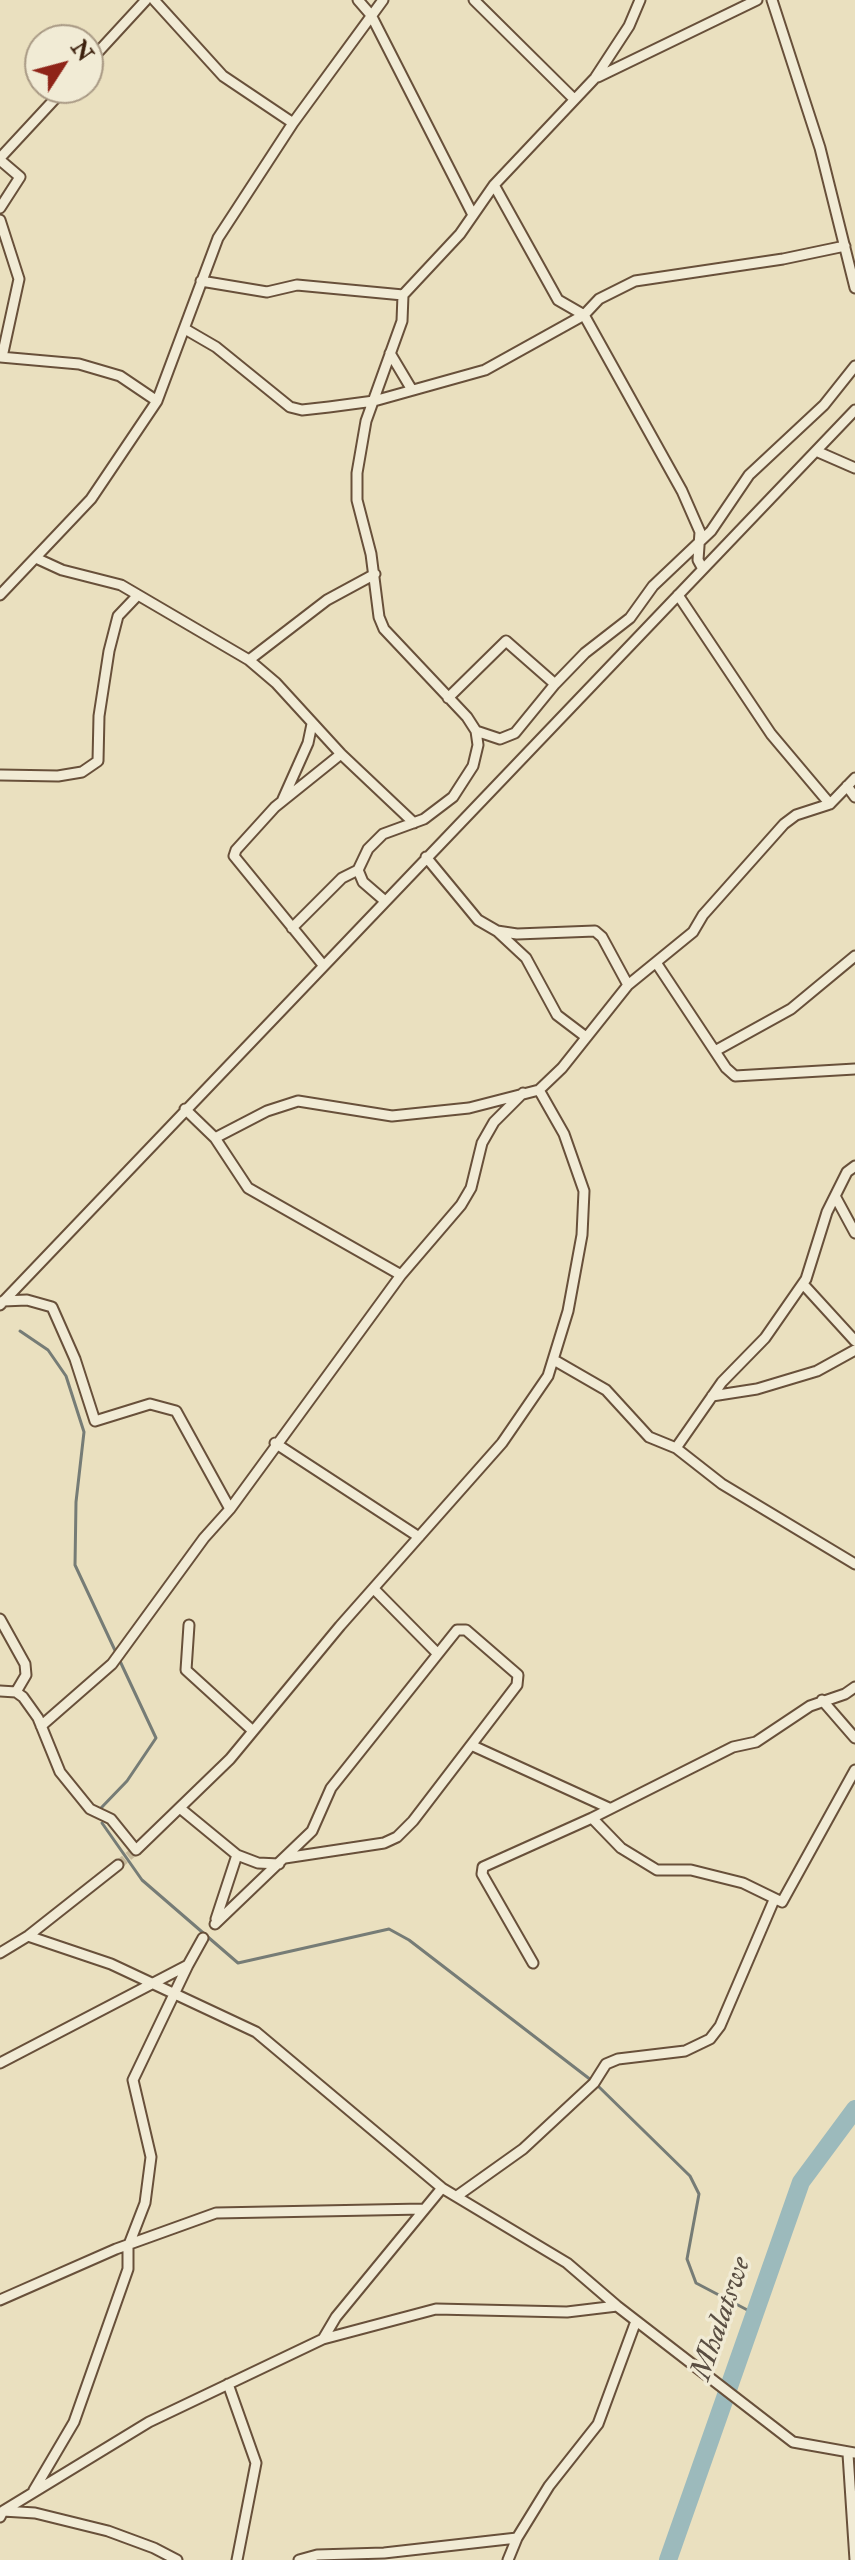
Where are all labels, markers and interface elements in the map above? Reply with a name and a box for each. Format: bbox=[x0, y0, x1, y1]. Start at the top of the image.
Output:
north arrow bbox=[24, 24, 104, 104]
text: N bbox=[65, 35, 99, 67]
water label: Mhalatswe bbox=[685, 2253, 761, 2385]

